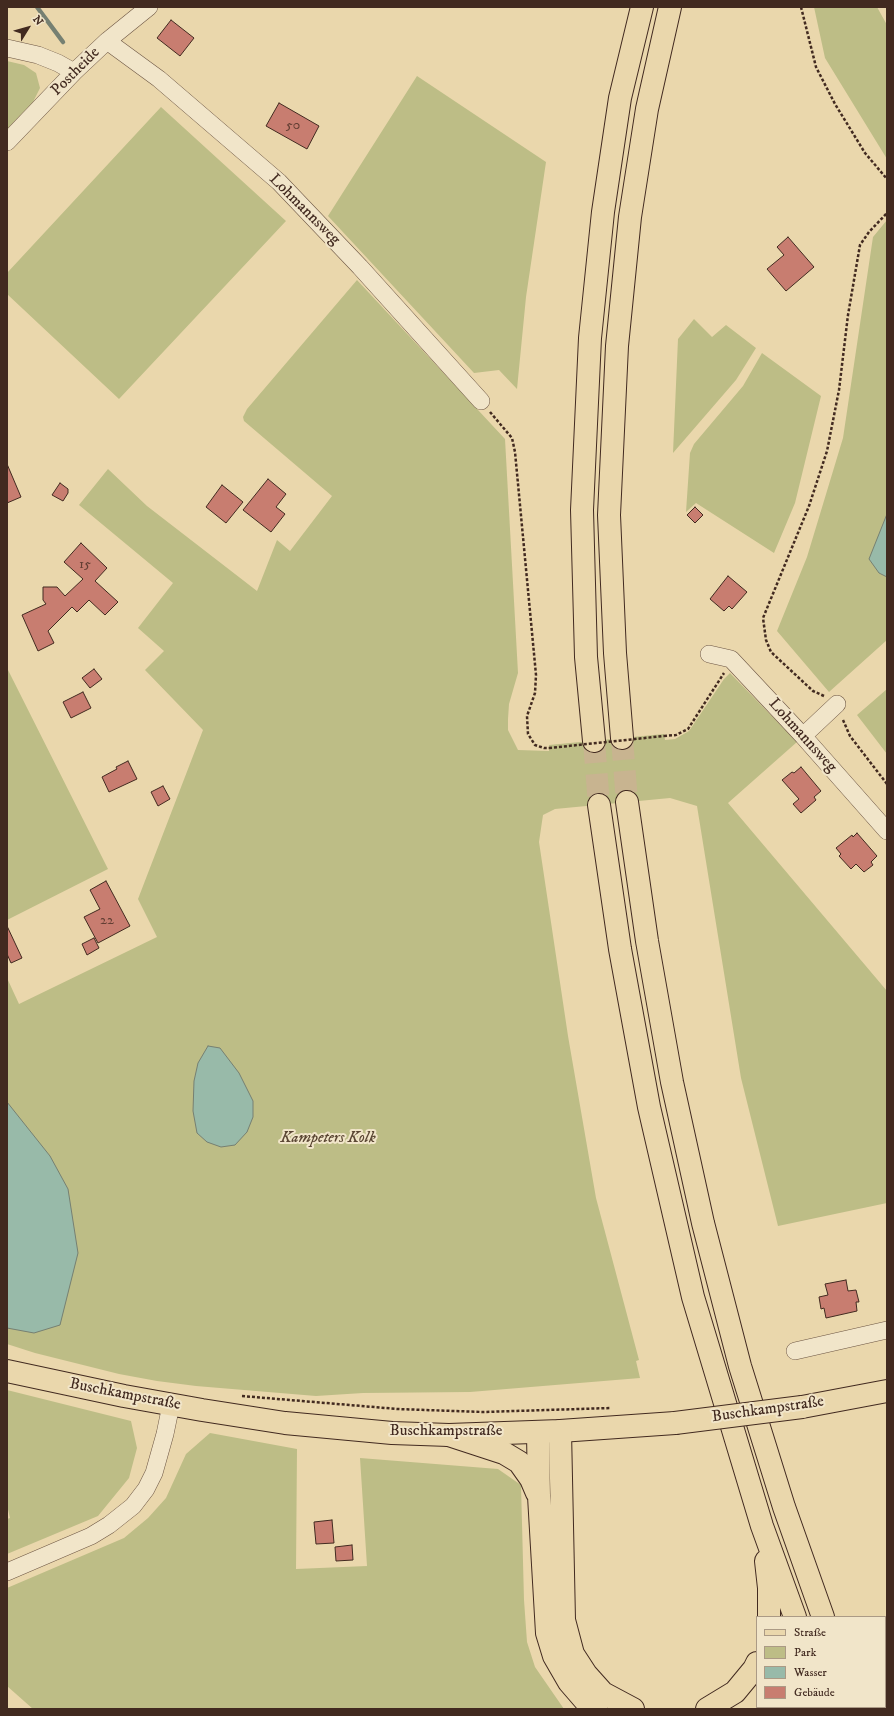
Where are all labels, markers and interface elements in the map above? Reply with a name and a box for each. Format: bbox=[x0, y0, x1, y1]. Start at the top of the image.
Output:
north arrow bbox=[8, 8, 48, 48]
text: N bbox=[29, 13, 46, 29]
street label: Postheide bbox=[48, 44, 104, 100]
house number: 50 bbox=[286, 118, 300, 134]
street label: Lohmannsweg bbox=[264, 170, 344, 250]
house number: 15 bbox=[79, 557, 91, 573]
street label: Lohmannsweg bbox=[764, 695, 840, 777]
house number: 22 bbox=[100, 913, 114, 929]
park label: Kampeters Kolk bbox=[280, 1129, 376, 1149]
street label: Buschkampstraße bbox=[68, 1375, 182, 1415]
street label: Buschkampstraße bbox=[711, 1393, 825, 1427]
street label: Buschkampstraße bbox=[390, 1422, 502, 1442]
legend bbox=[756, 1616, 886, 1708]
text: Straße bbox=[794, 1625, 826, 1640]
text: Park bbox=[794, 1645, 816, 1660]
text: Wasser bbox=[794, 1665, 827, 1680]
text: Gebäude bbox=[794, 1685, 835, 1700]

